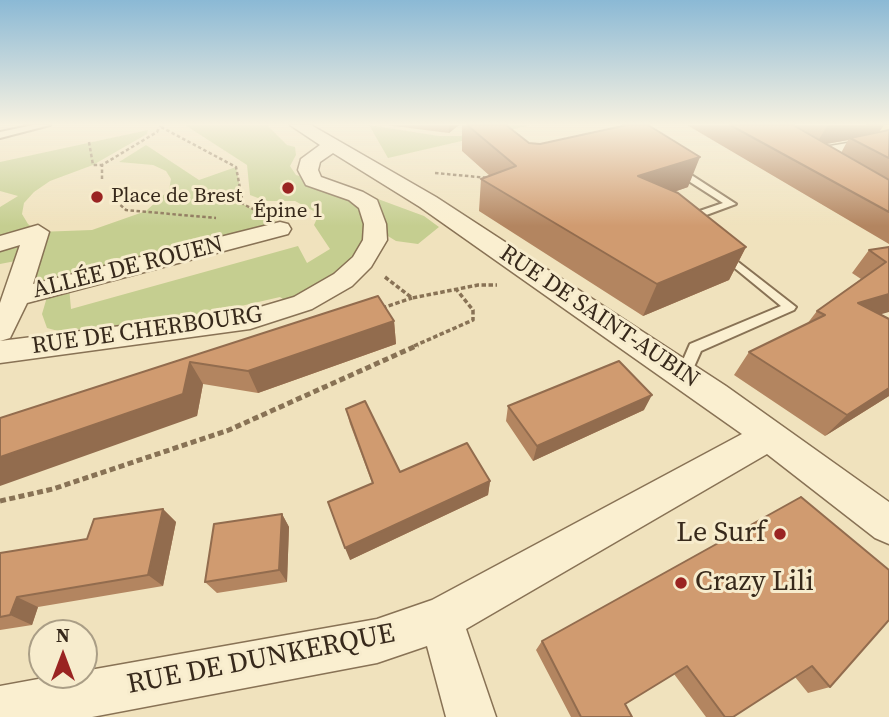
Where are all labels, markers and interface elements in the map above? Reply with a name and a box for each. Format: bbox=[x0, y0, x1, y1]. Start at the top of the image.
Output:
marker: Épine 1 bbox=[280, 180, 296, 196]
place label: Place de Brest bbox=[111, 184, 242, 210]
marker: Place de Brest bbox=[89, 189, 105, 205]
place label: Épine 1 bbox=[253, 199, 323, 225]
street label: ALLÉE DE ROUEN bbox=[30, 230, 226, 306]
street label: RUE DE SAINT-AUBIN bbox=[494, 239, 704, 395]
street label: RUE DE CHERBOURG bbox=[30, 301, 264, 361]
place label: Le Surf bbox=[676, 517, 766, 551]
marker: Le Surf bbox=[772, 526, 788, 542]
place label: Crazy Lili bbox=[695, 566, 814, 600]
marker: Crazy Lili bbox=[673, 575, 689, 591]
street label: RUE DE DUNKERQUE bbox=[124, 618, 398, 702]
north arrow bbox=[28, 619, 98, 689]
text: N bbox=[56, 622, 70, 648]

